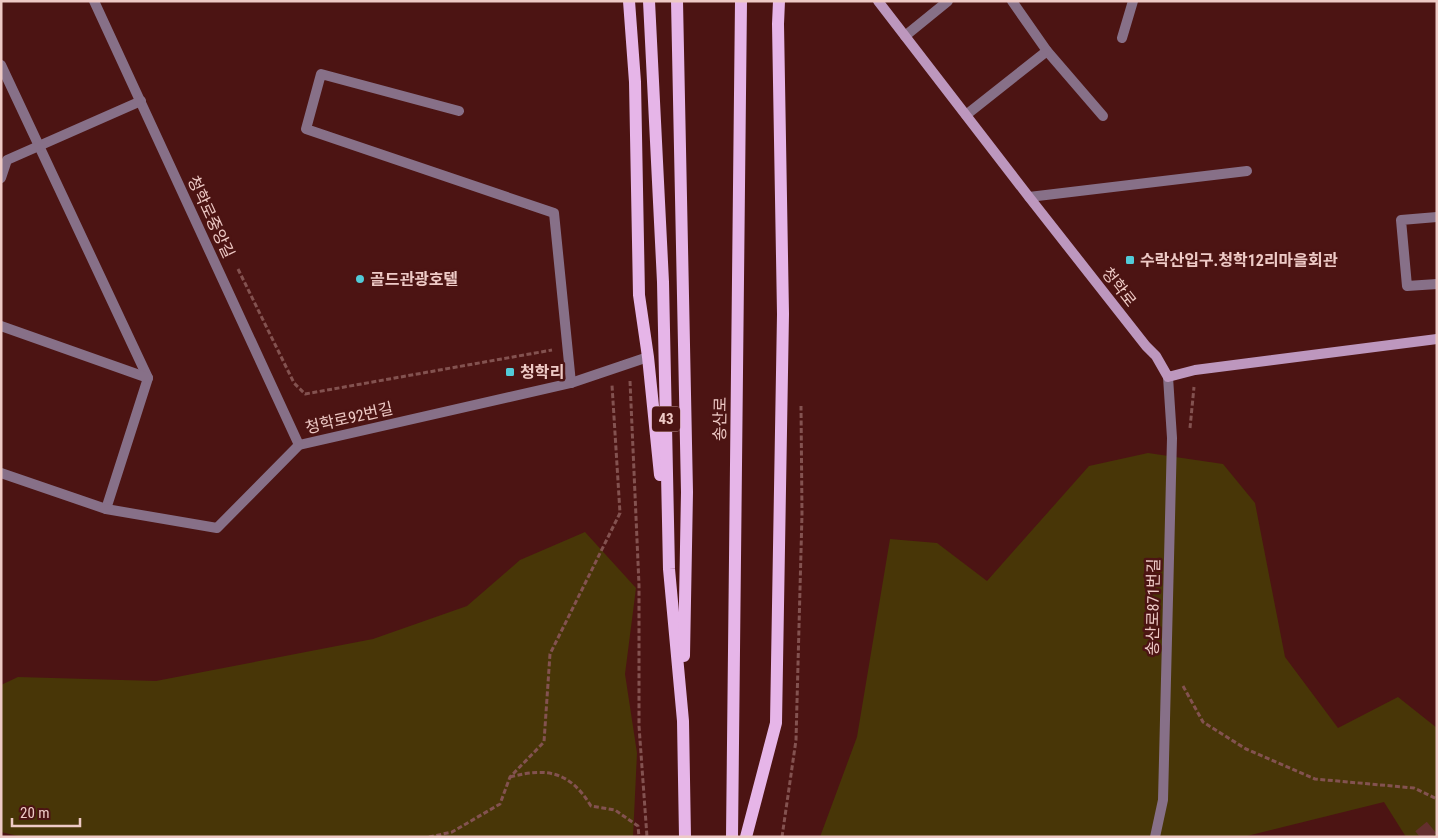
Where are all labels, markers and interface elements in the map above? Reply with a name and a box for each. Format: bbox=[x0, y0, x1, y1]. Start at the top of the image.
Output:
street label: 청학로중앙길 bbox=[184, 173, 238, 261]
place label: 수락산입구.청학12리마을회관 bbox=[1140, 251, 1338, 270]
marker: 수락산입구.청학12리마을회관 bbox=[1124, 254, 1136, 266]
street label: 청학로 bbox=[1098, 264, 1140, 310]
place label: 골드관광호텔 bbox=[370, 270, 458, 289]
marker: 골드관광호텔 bbox=[354, 273, 366, 285]
place label: 청학리 bbox=[520, 363, 564, 382]
marker: 청학리 bbox=[504, 366, 516, 378]
street label: 송산로 bbox=[710, 396, 730, 441]
street label: 청학로92번길 bbox=[303, 399, 395, 437]
road number: 43 bbox=[652, 406, 680, 432]
street label: 송산로871번길 bbox=[1143, 558, 1163, 656]
scale bar bbox=[12, 796, 80, 828]
text: 20 m bbox=[20, 804, 50, 822]

